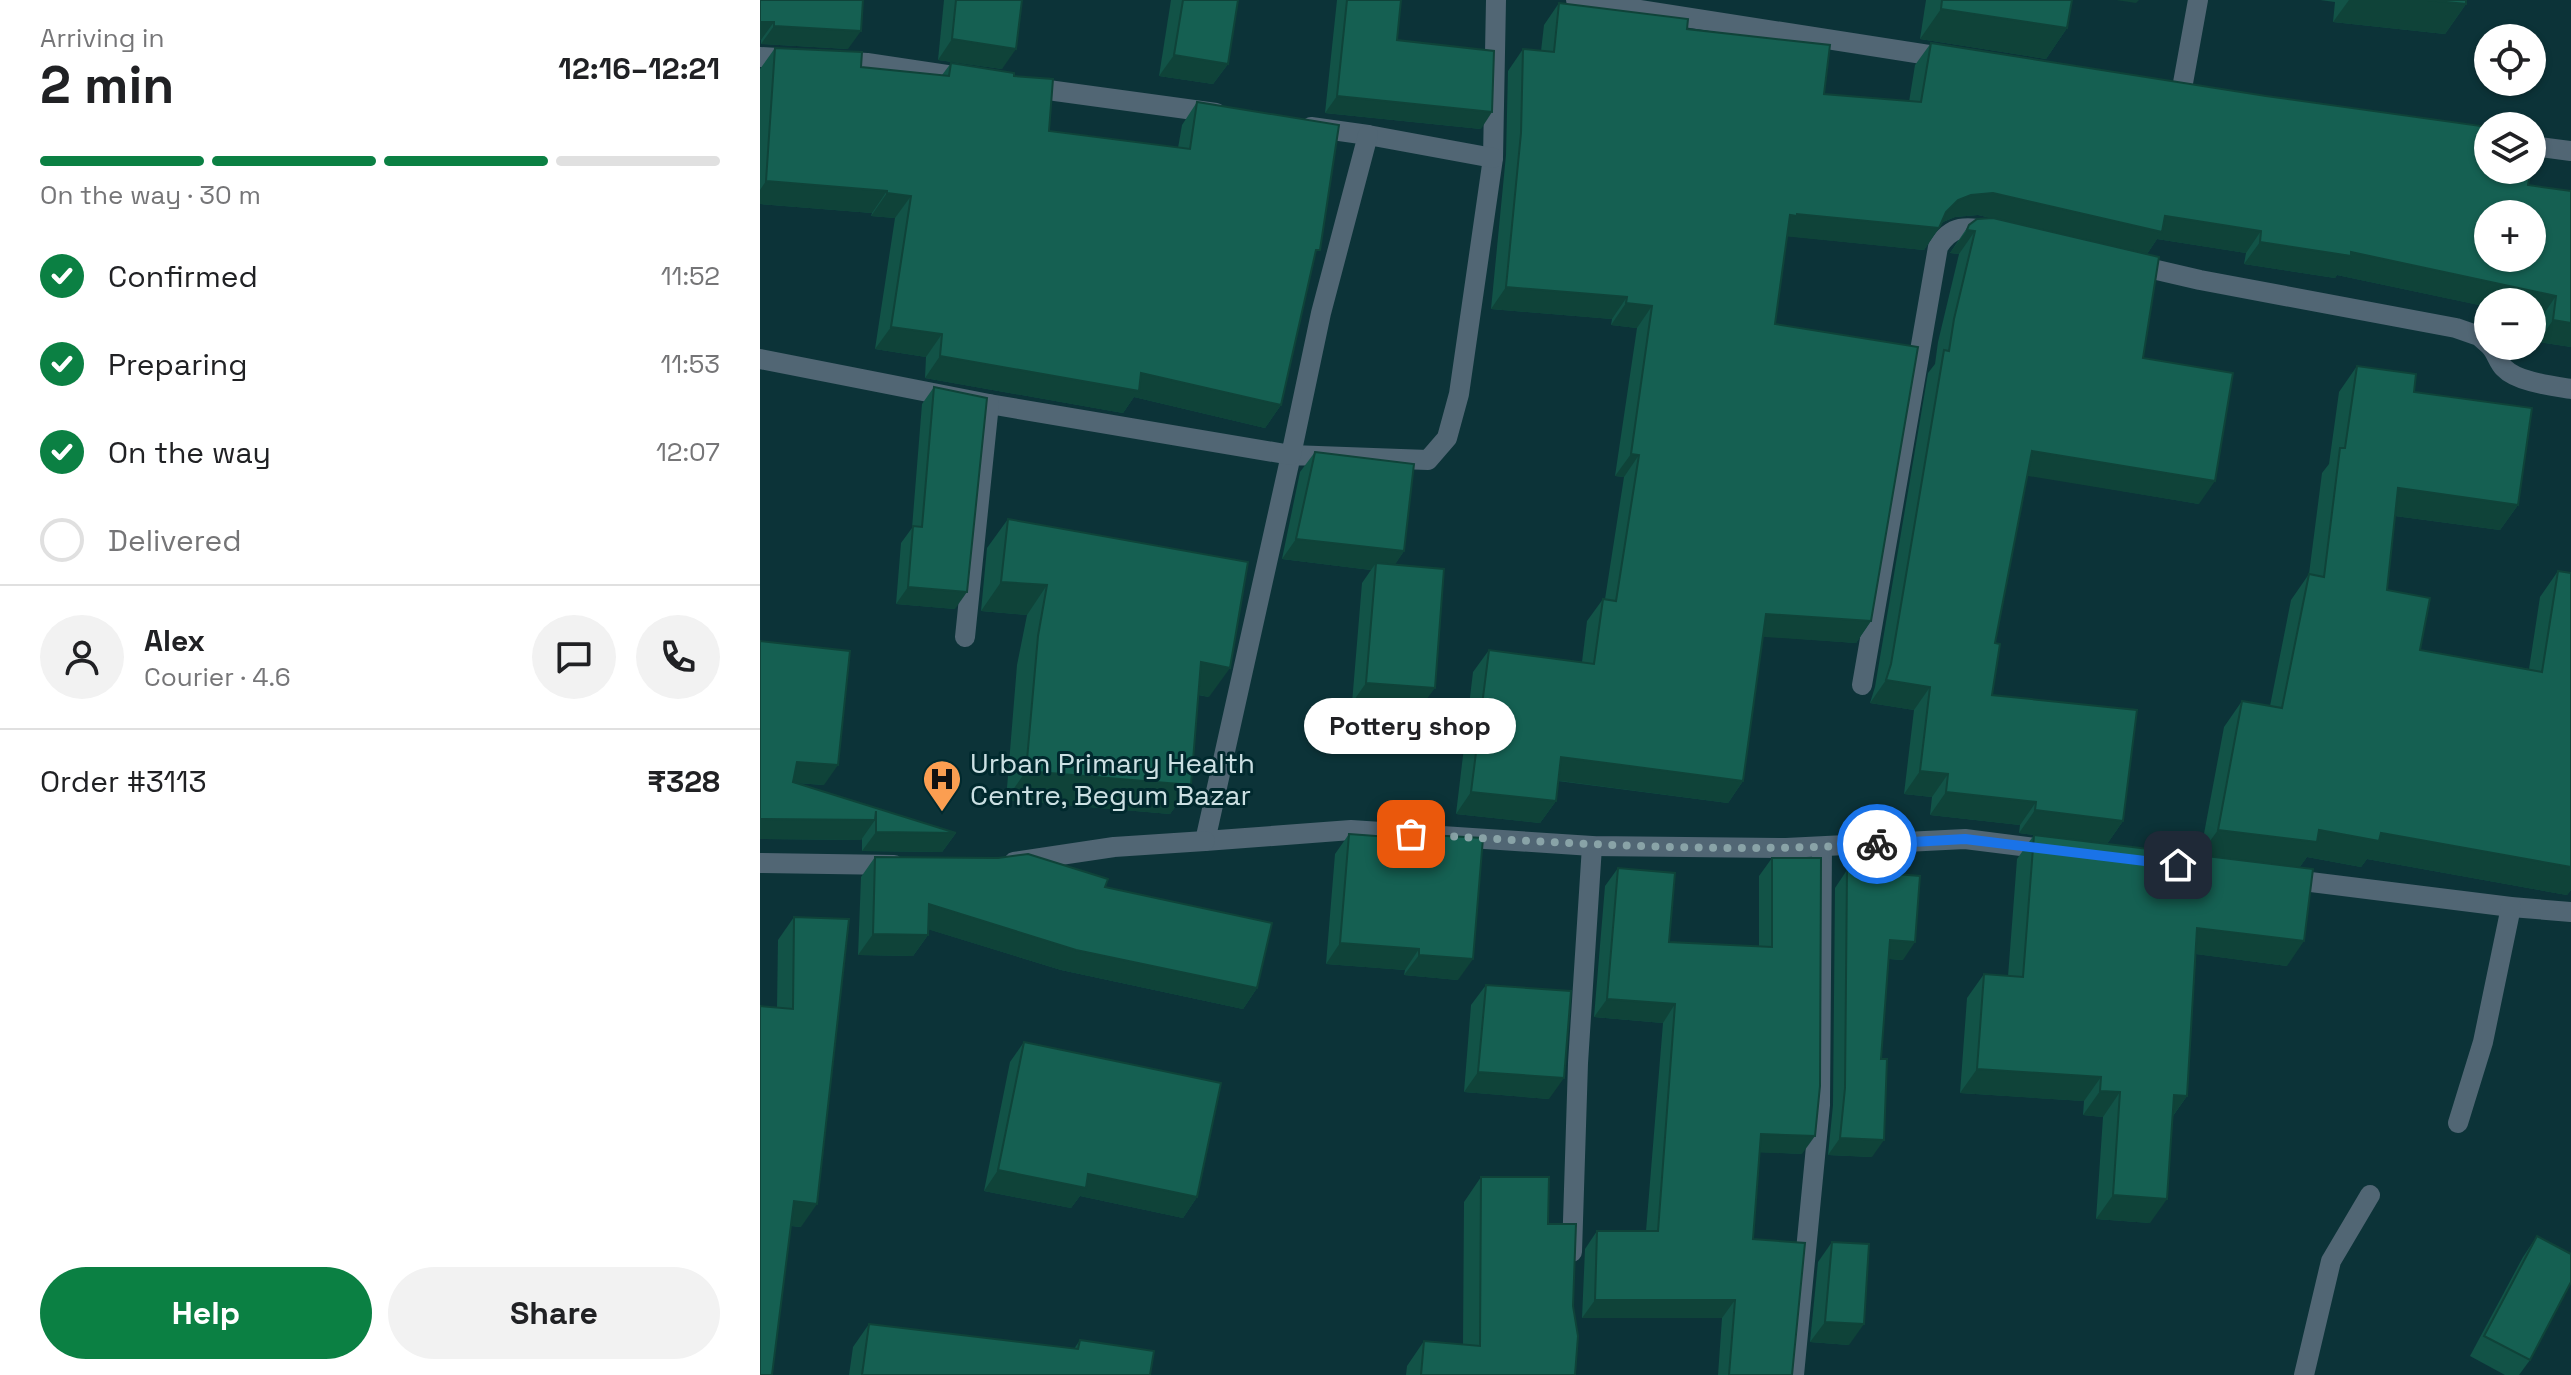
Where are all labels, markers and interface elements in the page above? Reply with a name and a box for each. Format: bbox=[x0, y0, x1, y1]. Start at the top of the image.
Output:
text: Arriving in bbox=[40, 21, 164, 55]
map controls bbox=[2474, 24, 2546, 360]
button: locate bbox=[2474, 24, 2546, 96]
text: 12:16–12:21 bbox=[558, 49, 720, 88]
text: 2 min bbox=[40, 52, 174, 118]
button: layers bbox=[2474, 112, 2546, 184]
text: On the way · 30 m bbox=[40, 178, 261, 212]
button: + bbox=[2474, 200, 2546, 272]
icon: check bbox=[40, 254, 84, 298]
text: Confirmed bbox=[108, 257, 258, 296]
text: 11:52 bbox=[661, 259, 720, 293]
button: − bbox=[2474, 288, 2546, 360]
icon: check bbox=[40, 342, 84, 386]
text: Preparing bbox=[108, 345, 247, 384]
text: 11:53 bbox=[660, 347, 720, 381]
icon: check bbox=[40, 430, 84, 474]
text: On the way bbox=[108, 433, 271, 472]
text: 12:07 bbox=[656, 435, 720, 469]
text: Delivered bbox=[108, 521, 242, 560]
button: person bbox=[40, 615, 124, 699]
button: chat bbox=[532, 615, 616, 699]
button: phone bbox=[636, 615, 720, 699]
text: Alex bbox=[144, 621, 205, 660]
text: Courier · 4.6 bbox=[144, 660, 291, 694]
callout: Pottery shop bbox=[1305, 698, 1517, 754]
text: Pottery shop bbox=[1329, 709, 1491, 743]
place label: Urban Primary Health Centre, Begum Bazar bbox=[970, 745, 1255, 813]
hospital icon: Urban Primary Health Centre, Begum Bazar bbox=[921, 758, 963, 813]
text: Order #3113 bbox=[40, 762, 207, 801]
text: ₹328 bbox=[647, 762, 720, 801]
pin bbox=[1377, 800, 1445, 868]
courier bbox=[1837, 804, 1917, 884]
icon: bag bbox=[1389, 812, 1433, 856]
icon: bike bbox=[1855, 822, 1899, 866]
pin bbox=[2144, 831, 2212, 899]
icon: home bbox=[2156, 843, 2200, 887]
button: Help bbox=[40, 1267, 372, 1359]
button: Share bbox=[388, 1267, 720, 1359]

